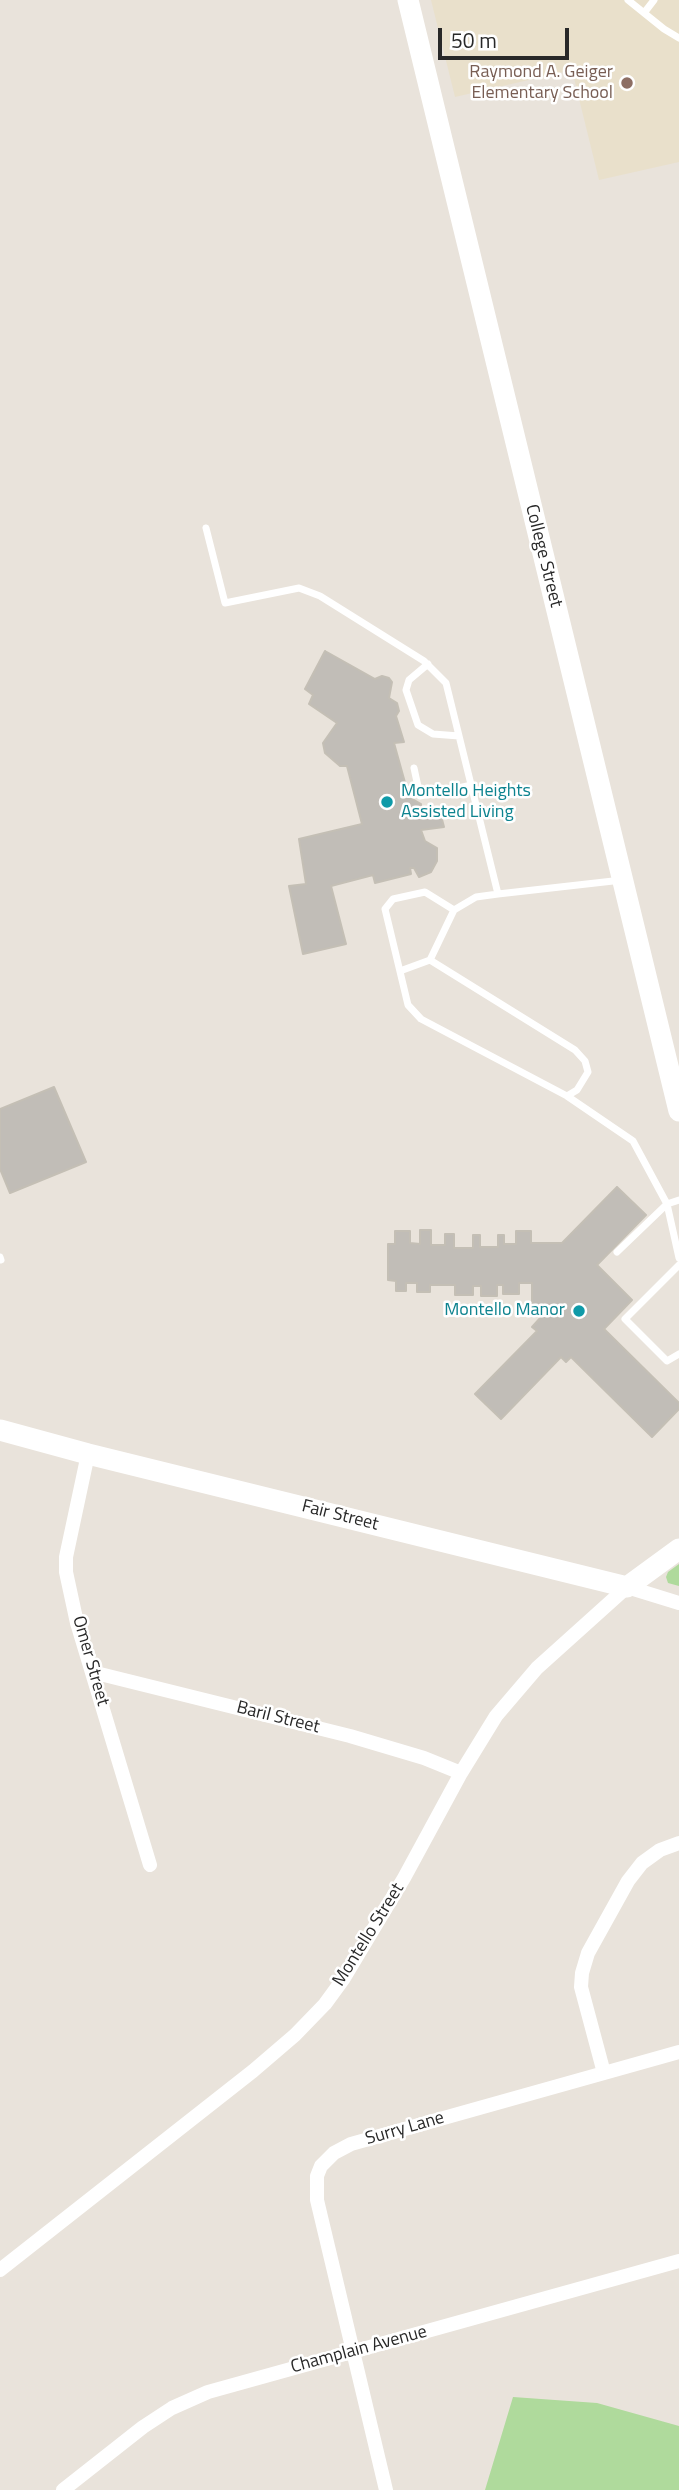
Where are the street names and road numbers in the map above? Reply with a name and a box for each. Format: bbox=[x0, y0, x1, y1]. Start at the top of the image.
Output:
street label: College Street bbox=[520, 502, 566, 610]
street label: Fair Street bbox=[299, 1496, 381, 1536]
street label: Omer Street bbox=[67, 1614, 113, 1708]
street label: Baril Street bbox=[234, 1697, 322, 1739]
street label: Montello Street bbox=[329, 1879, 409, 1991]
street label: Surry Lane bbox=[363, 2107, 447, 2151]
street label: Champlain Avenue bbox=[289, 2321, 429, 2379]

